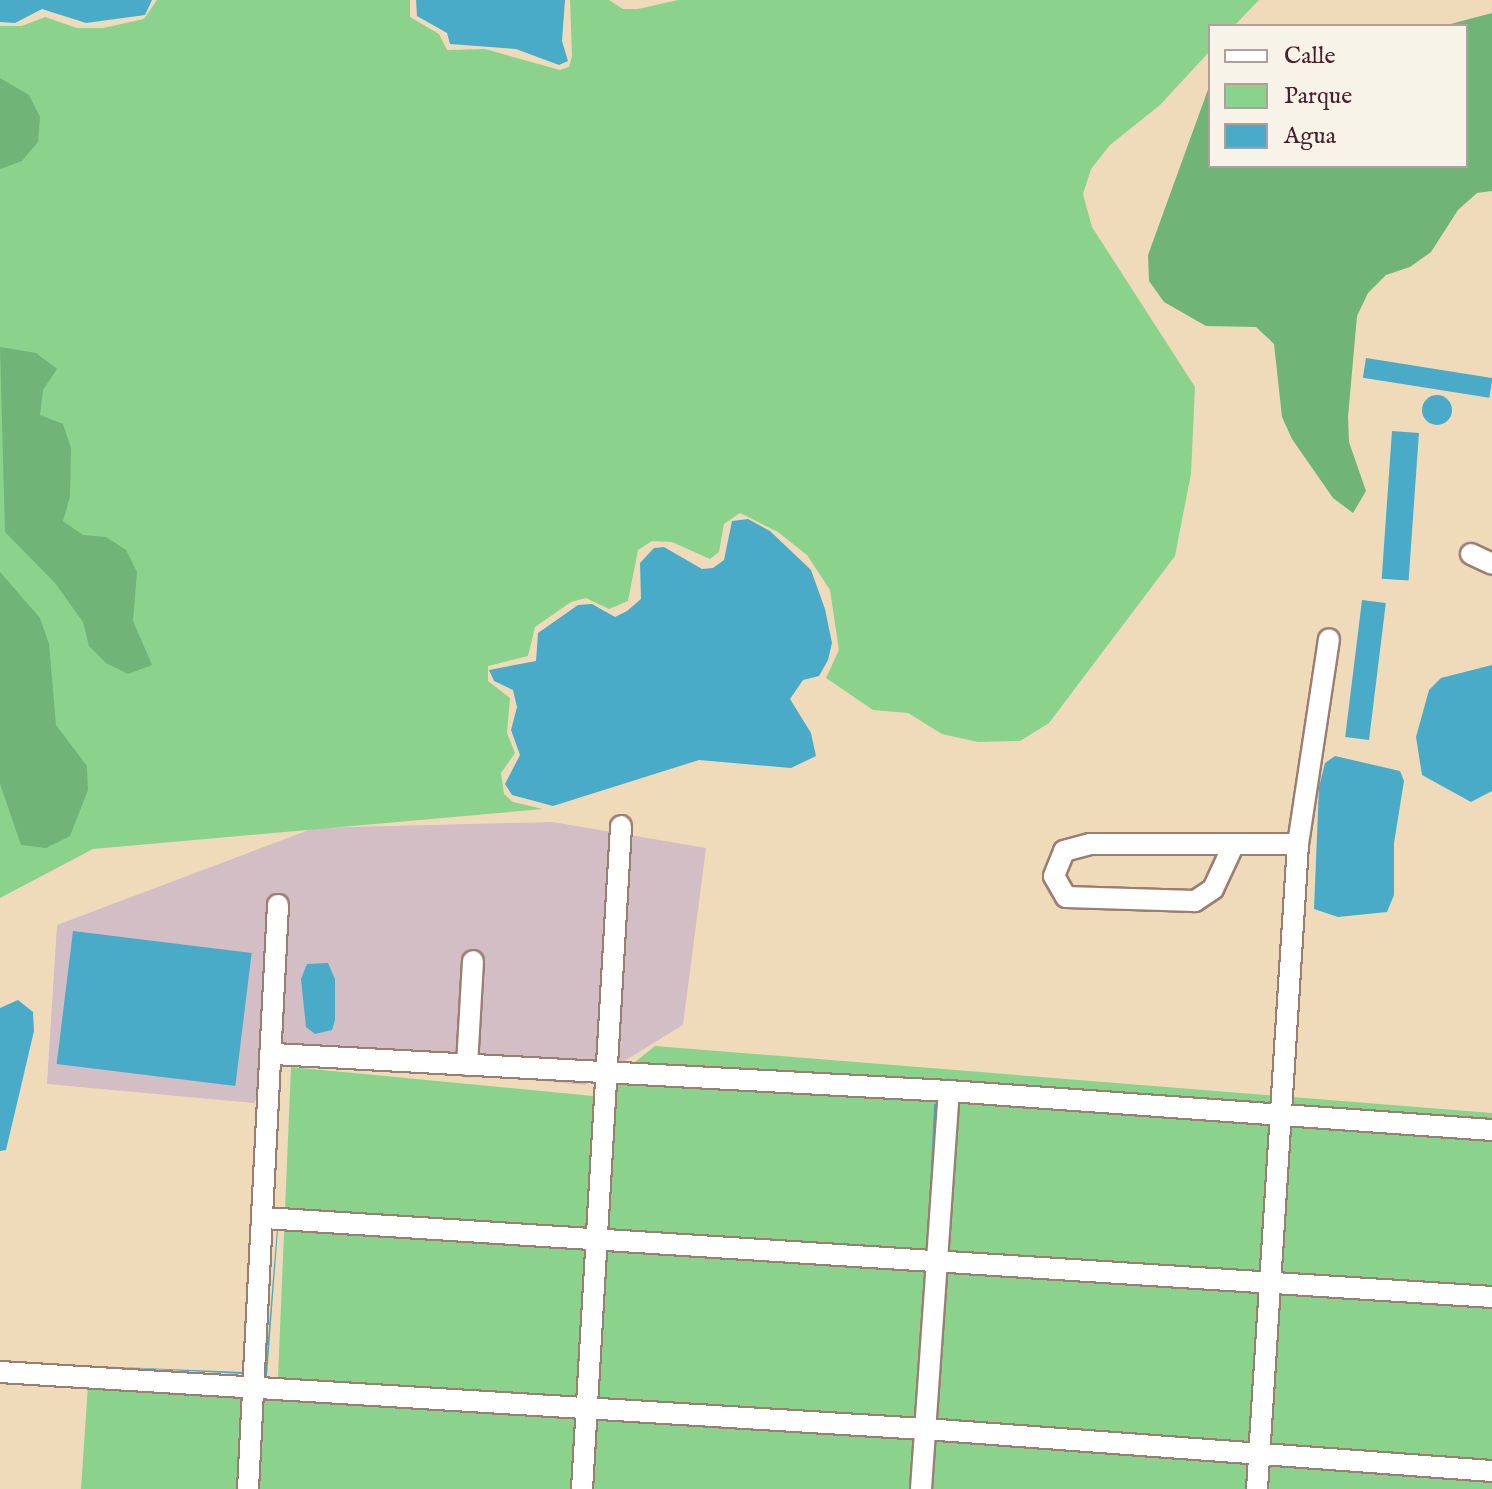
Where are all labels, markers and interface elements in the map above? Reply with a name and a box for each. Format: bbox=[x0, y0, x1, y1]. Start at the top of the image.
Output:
legend bbox=[1208, 24, 1468, 168]
text: Calle bbox=[1284, 41, 1336, 72]
text: Parque bbox=[1284, 81, 1352, 112]
text: Agua bbox=[1284, 121, 1336, 152]

